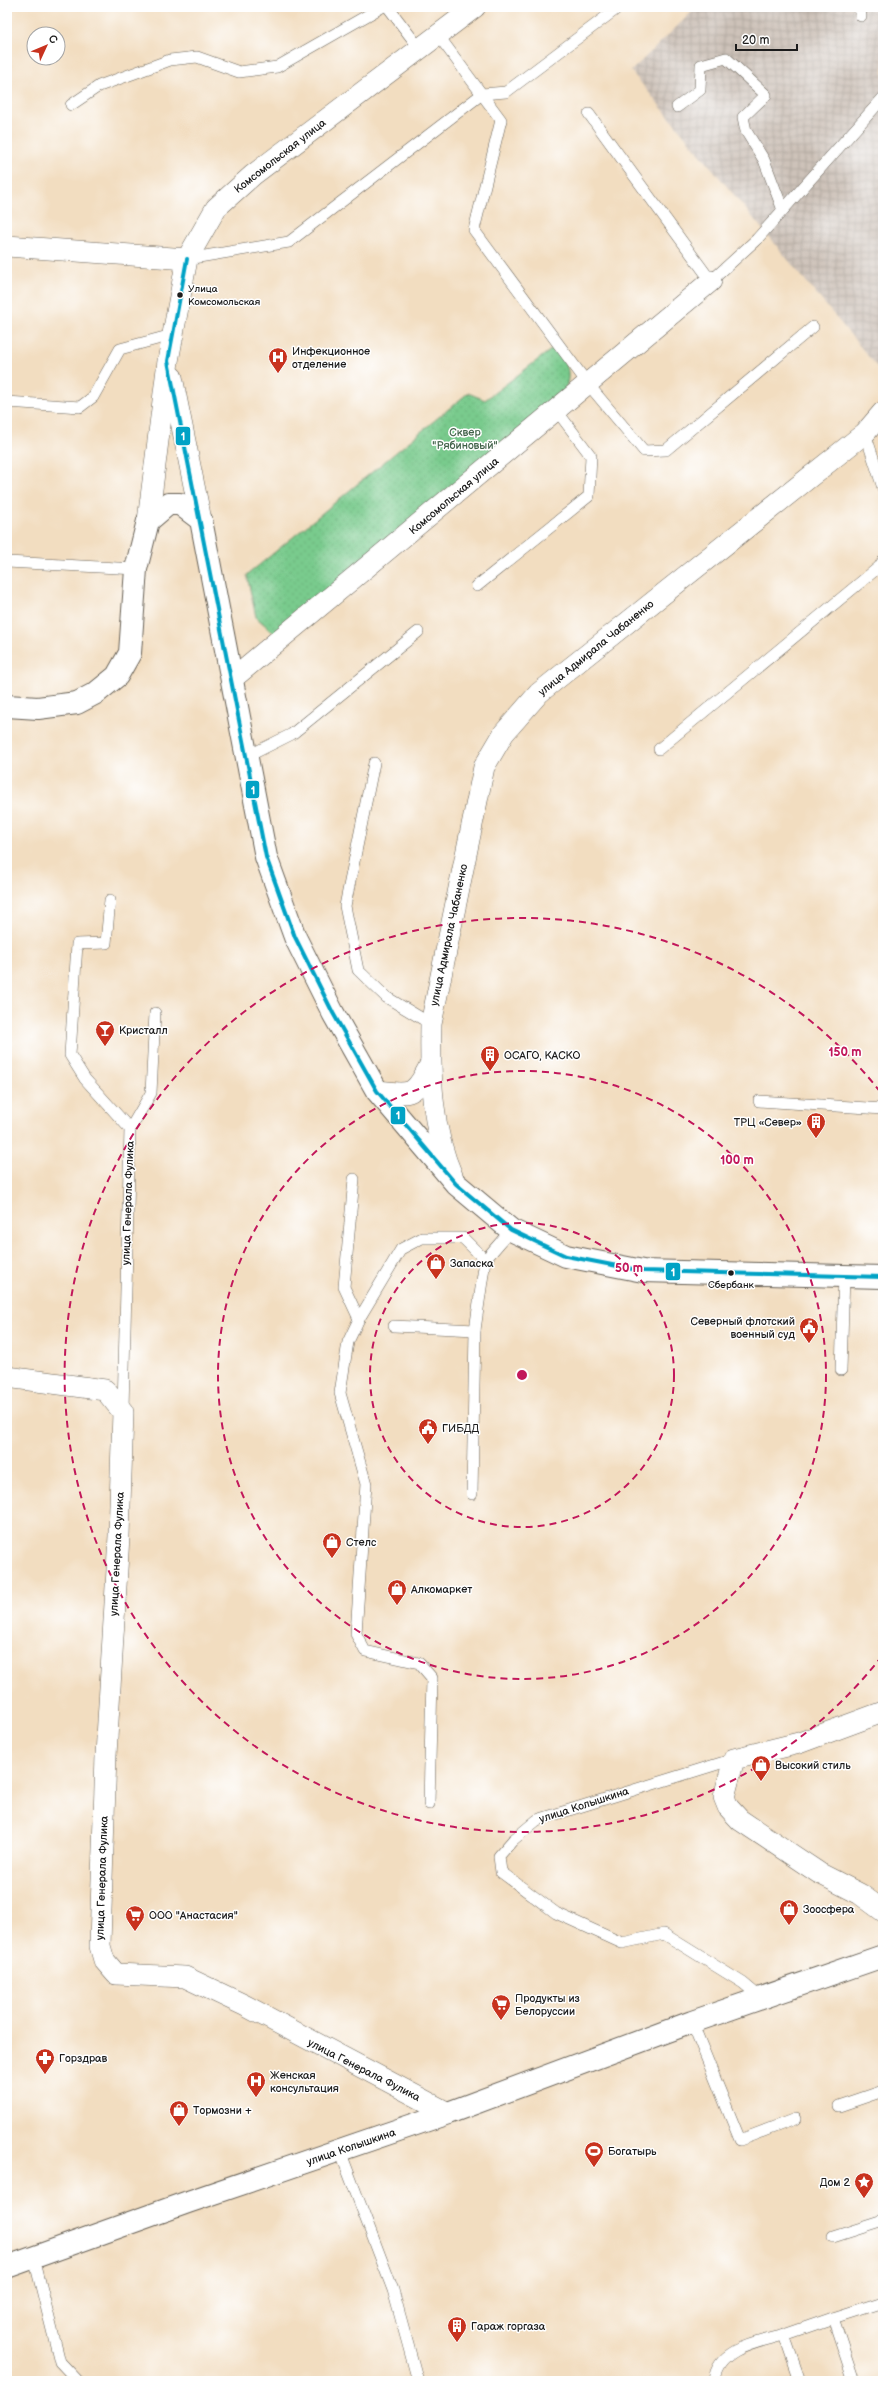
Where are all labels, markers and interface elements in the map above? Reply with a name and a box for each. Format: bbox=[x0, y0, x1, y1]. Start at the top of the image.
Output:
north arrow bbox=[26, 26, 66, 66]
scale bar bbox=[736, 26, 797, 52]
text: С bbox=[45, 32, 60, 47]
text: 20 m bbox=[742, 33, 769, 48]
street label: Комсомольская улица bbox=[232, 116, 329, 196]
place label: Улица Комсомольская bbox=[188, 283, 261, 308]
marker: Улица Комсомольская bbox=[175, 290, 185, 300]
place label: Инфекционное отделение bbox=[292, 345, 370, 371]
hospital icon: Инфекционное отделение bbox=[267, 346, 289, 374]
line badge: 1 bbox=[175, 426, 191, 446]
park label: Сквер "Рябиновый" bbox=[432, 426, 498, 452]
text: 1 bbox=[181, 430, 185, 443]
street label: Комсомольская улица bbox=[407, 454, 502, 537]
street label: улица Адмирала Чабаненко bbox=[536, 597, 657, 699]
line badge: 1 bbox=[245, 780, 260, 799]
text: 1 bbox=[251, 784, 255, 797]
street label: улица Адмирала Чабаненко bbox=[428, 863, 470, 1007]
bar icon: Кристалл bbox=[94, 1019, 116, 1047]
place label: Кристалл bbox=[119, 1024, 168, 1037]
building icon: ОСАГО, КАСКО bbox=[479, 1044, 501, 1072]
text: 150 m bbox=[829, 1045, 861, 1060]
place label: ОСАГО, КАСКО bbox=[504, 1049, 580, 1062]
line badge: 1 bbox=[390, 1106, 406, 1125]
text: 1 bbox=[396, 1109, 400, 1122]
building icon: ТРЦ «Север» bbox=[805, 1111, 827, 1139]
place label: ТРЦ «Север» bbox=[734, 1116, 802, 1129]
street label: улица Генерала Фулика bbox=[119, 1140, 137, 1265]
text: 100 m bbox=[720, 1153, 754, 1168]
shop icon: Запаска bbox=[425, 1252, 447, 1280]
place label: Запаска bbox=[450, 1257, 494, 1270]
text: 50 m bbox=[615, 1261, 643, 1276]
line badge: 1 bbox=[665, 1262, 681, 1281]
text: 1 bbox=[671, 1266, 675, 1279]
marker: Сбербанк bbox=[726, 1268, 736, 1278]
place label: Сбербанк bbox=[708, 1279, 755, 1291]
place label: Северный флотский военный суд bbox=[691, 1315, 795, 1341]
public building icon: Северный флотский военный суд bbox=[798, 1316, 820, 1344]
centre of rings bbox=[515, 1368, 529, 1382]
public building icon: ГИБДД bbox=[417, 1417, 439, 1445]
place label: ГИБДД bbox=[442, 1422, 480, 1435]
street label: улица Генерала Фулика bbox=[107, 1491, 127, 1617]
shop icon: Стелс bbox=[321, 1531, 343, 1559]
place label: Стелс bbox=[346, 1536, 377, 1549]
shop icon: Алкомаркет bbox=[386, 1578, 408, 1606]
place label: Алкомаркет bbox=[410, 1583, 472, 1596]
shop icon: Высокий стиль bbox=[750, 1754, 772, 1782]
place label: Высокий стиль bbox=[775, 1759, 851, 1772]
street label: улица Колышкина bbox=[538, 1784, 631, 1826]
street label: улица Генерала Фулика bbox=[93, 1815, 111, 1940]
shop icon: Зоосфера bbox=[778, 1898, 800, 1926]
place label: Зоосфера bbox=[803, 1903, 855, 1916]
supermarket icon: ООО "Анастасия" bbox=[124, 1904, 146, 1932]
place label: ООО "Анастасия" bbox=[149, 1909, 238, 1922]
place label: Продукты из Белоруссии bbox=[515, 1992, 580, 2018]
supermarket icon: Продукты из Белоруссии bbox=[490, 1993, 512, 2021]
street label: улица Генерала Фулика bbox=[306, 2036, 423, 2104]
pharmacy icon: Горздрав bbox=[34, 2047, 56, 2075]
place label: Горздрав bbox=[59, 2052, 108, 2065]
place label: Женская консультация bbox=[270, 2069, 339, 2095]
hospital icon: Женская консультация bbox=[245, 2070, 267, 2098]
shop icon: Тормозни + bbox=[168, 2099, 190, 2127]
place label: Тормозни + bbox=[193, 2104, 252, 2117]
street label: улица Колышкина bbox=[305, 2125, 398, 2168]
sports icon: Богатырь bbox=[583, 2140, 605, 2168]
place label: Богатырь bbox=[608, 2145, 657, 2158]
place icon: Дом 2 bbox=[853, 2171, 875, 2199]
place label: Дом 2 bbox=[820, 2176, 850, 2189]
building icon: Гараж горгаза bbox=[446, 2315, 468, 2343]
place label: Гараж горгаза bbox=[471, 2320, 546, 2333]

